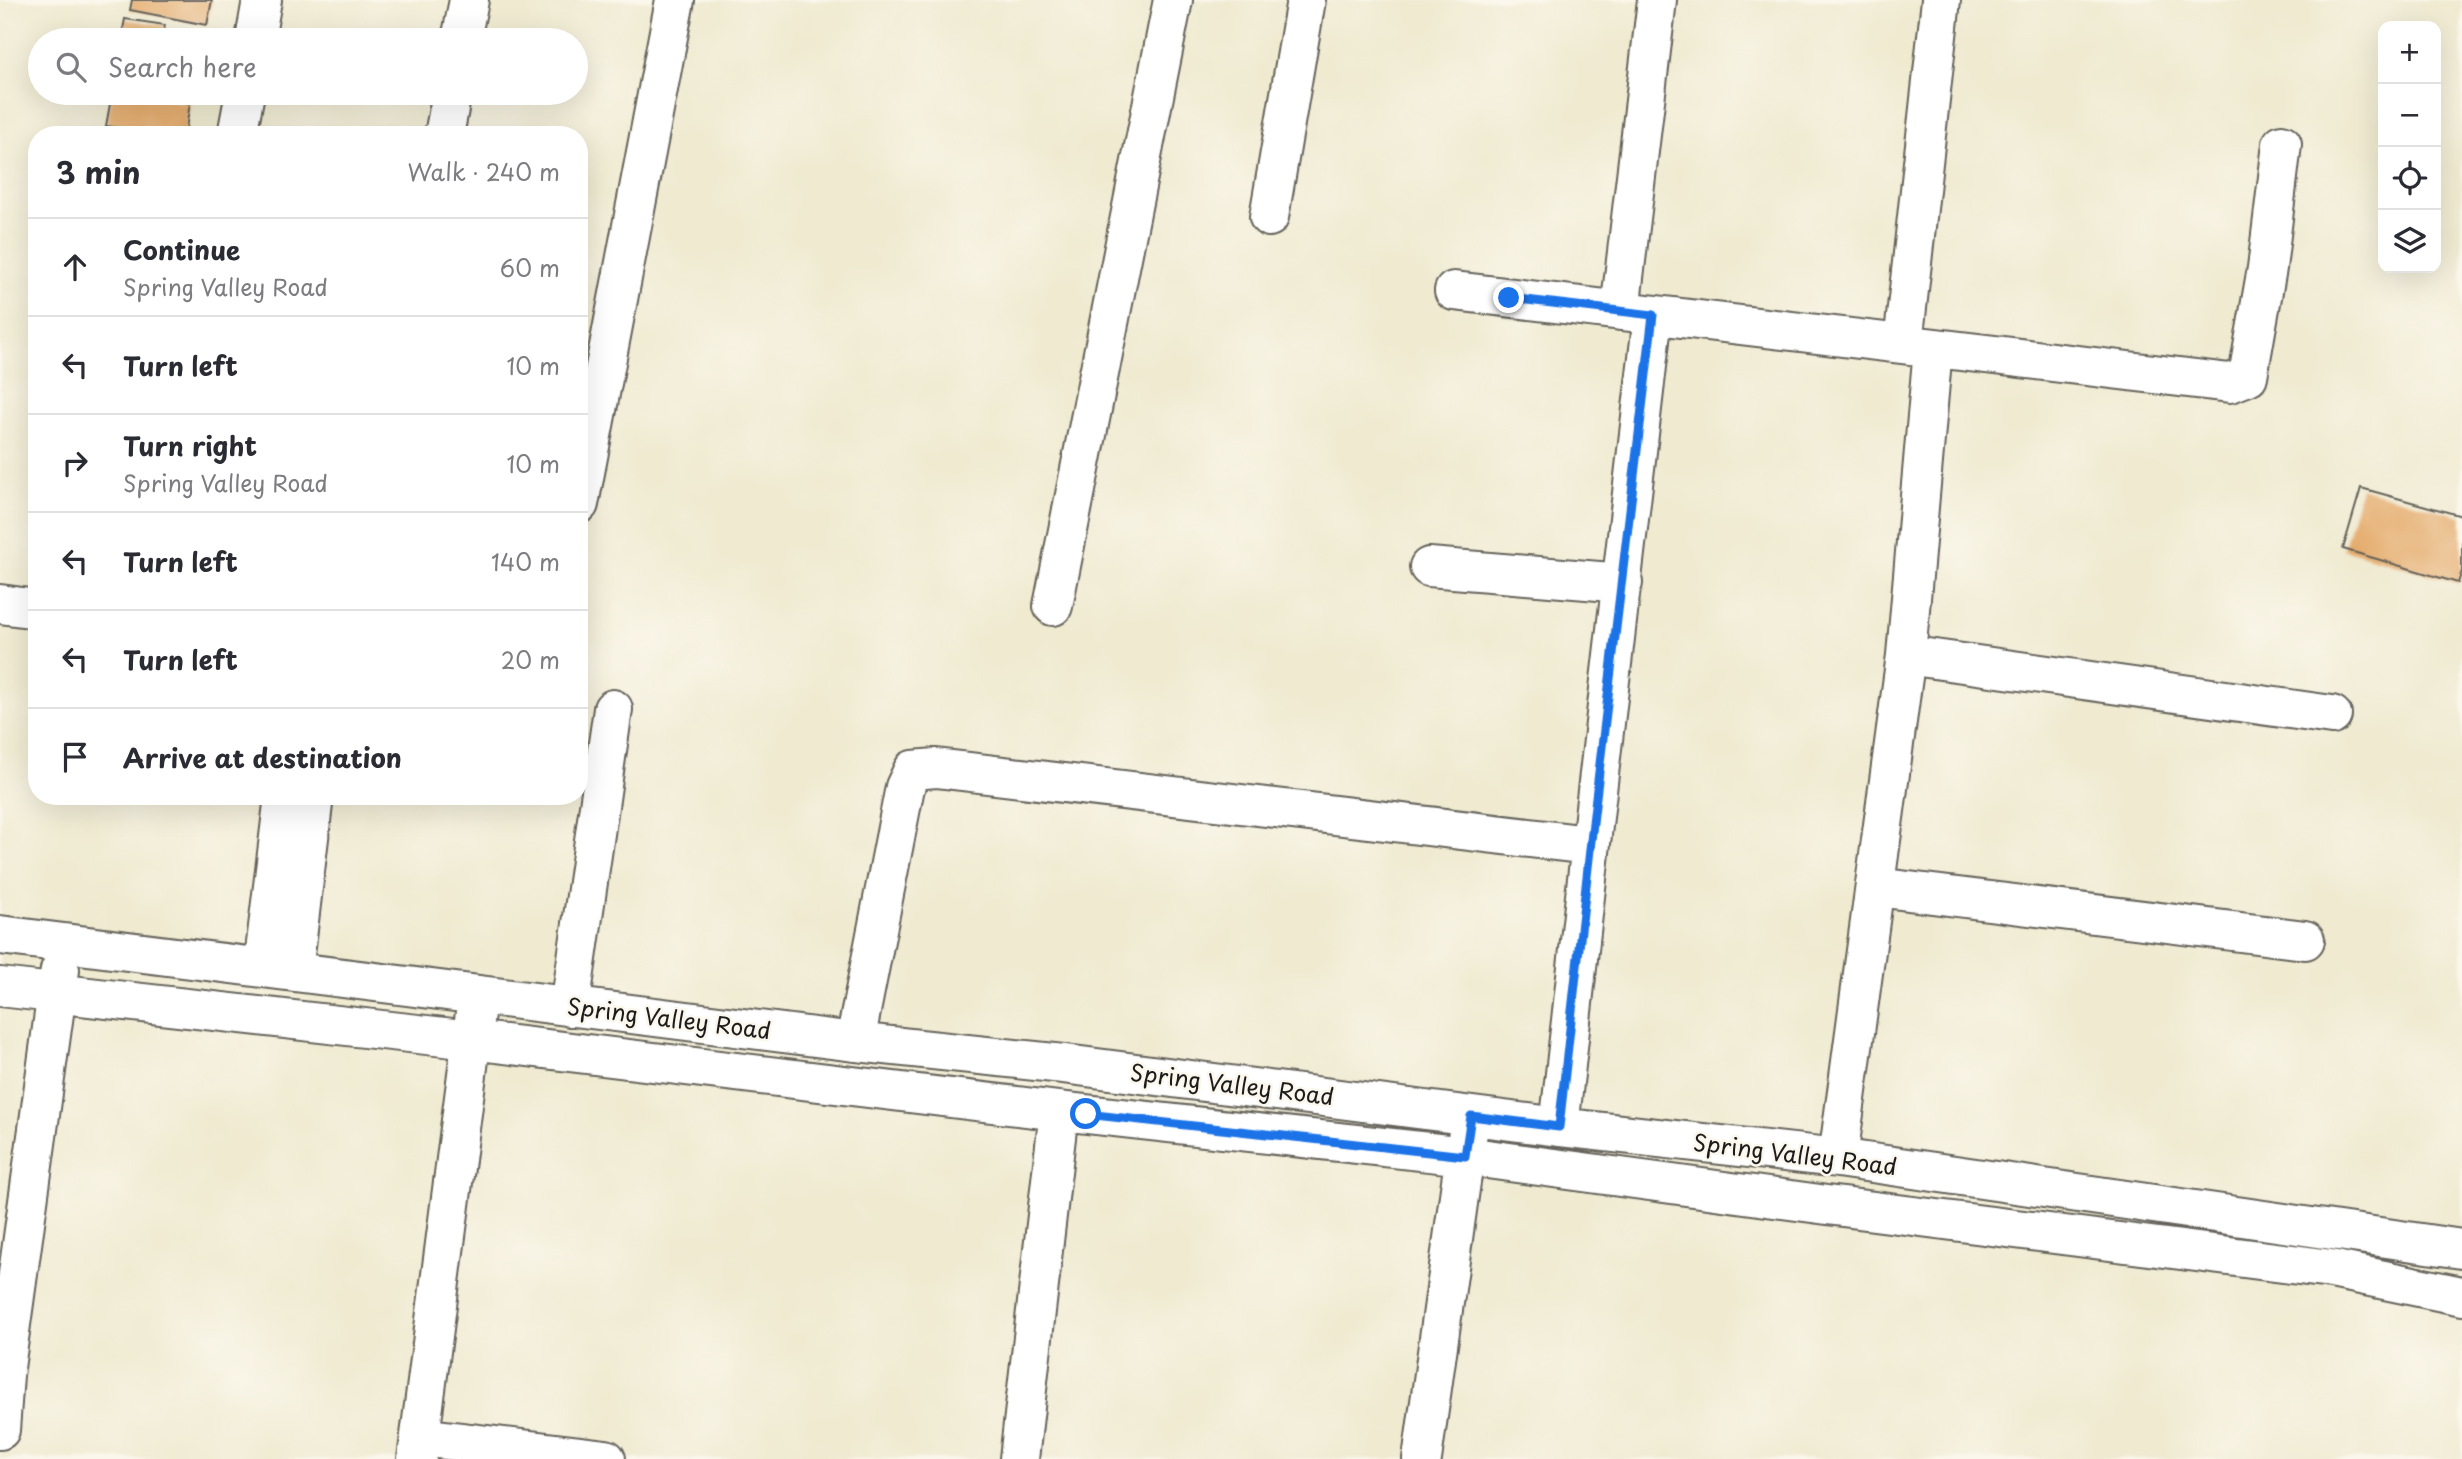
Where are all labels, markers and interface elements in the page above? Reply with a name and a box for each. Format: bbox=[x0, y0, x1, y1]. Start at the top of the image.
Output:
map controls bbox=[2378, 21, 2441, 273]
button: + bbox=[2378, 21, 2441, 84]
search box bbox=[28, 28, 588, 105]
text: Search here bbox=[108, 47, 257, 86]
icon: search bbox=[52, 48, 90, 86]
button: − bbox=[2378, 84, 2441, 147]
button: locate bbox=[2378, 147, 2441, 210]
text: 3 min bbox=[56, 149, 141, 194]
text: Walk · 240 m bbox=[408, 154, 560, 189]
button: layers bbox=[2378, 210, 2441, 273]
text: Continue bbox=[123, 230, 240, 269]
icon: ahead bbox=[56, 248, 94, 286]
text: 60 m bbox=[500, 250, 560, 285]
text: Spring Valley Road bbox=[123, 269, 328, 304]
route end bbox=[1493, 282, 1524, 313]
icon: left bbox=[56, 346, 94, 384]
text: Turn left bbox=[123, 346, 238, 385]
text: 10 m bbox=[506, 348, 560, 383]
text: Turn right bbox=[123, 426, 257, 465]
icon: right bbox=[56, 444, 94, 482]
text: 10 m bbox=[506, 446, 560, 481]
text: Spring Valley Road bbox=[123, 465, 328, 500]
icon: left bbox=[56, 542, 94, 580]
text: Turn left bbox=[123, 542, 238, 581]
text: 140 m bbox=[491, 544, 560, 579]
icon: left bbox=[56, 640, 94, 678]
text: Turn left bbox=[123, 640, 238, 679]
text: 20 m bbox=[501, 642, 560, 677]
icon: arrive bbox=[56, 738, 94, 776]
text: Arrive at destination bbox=[123, 738, 402, 777]
street label: Spring Valley Road bbox=[565, 988, 773, 1047]
street label: Spring Valley Road bbox=[1128, 1054, 1336, 1113]
route start bbox=[1070, 1098, 1101, 1129]
street label: Spring Valley Road bbox=[1691, 1124, 1899, 1183]

